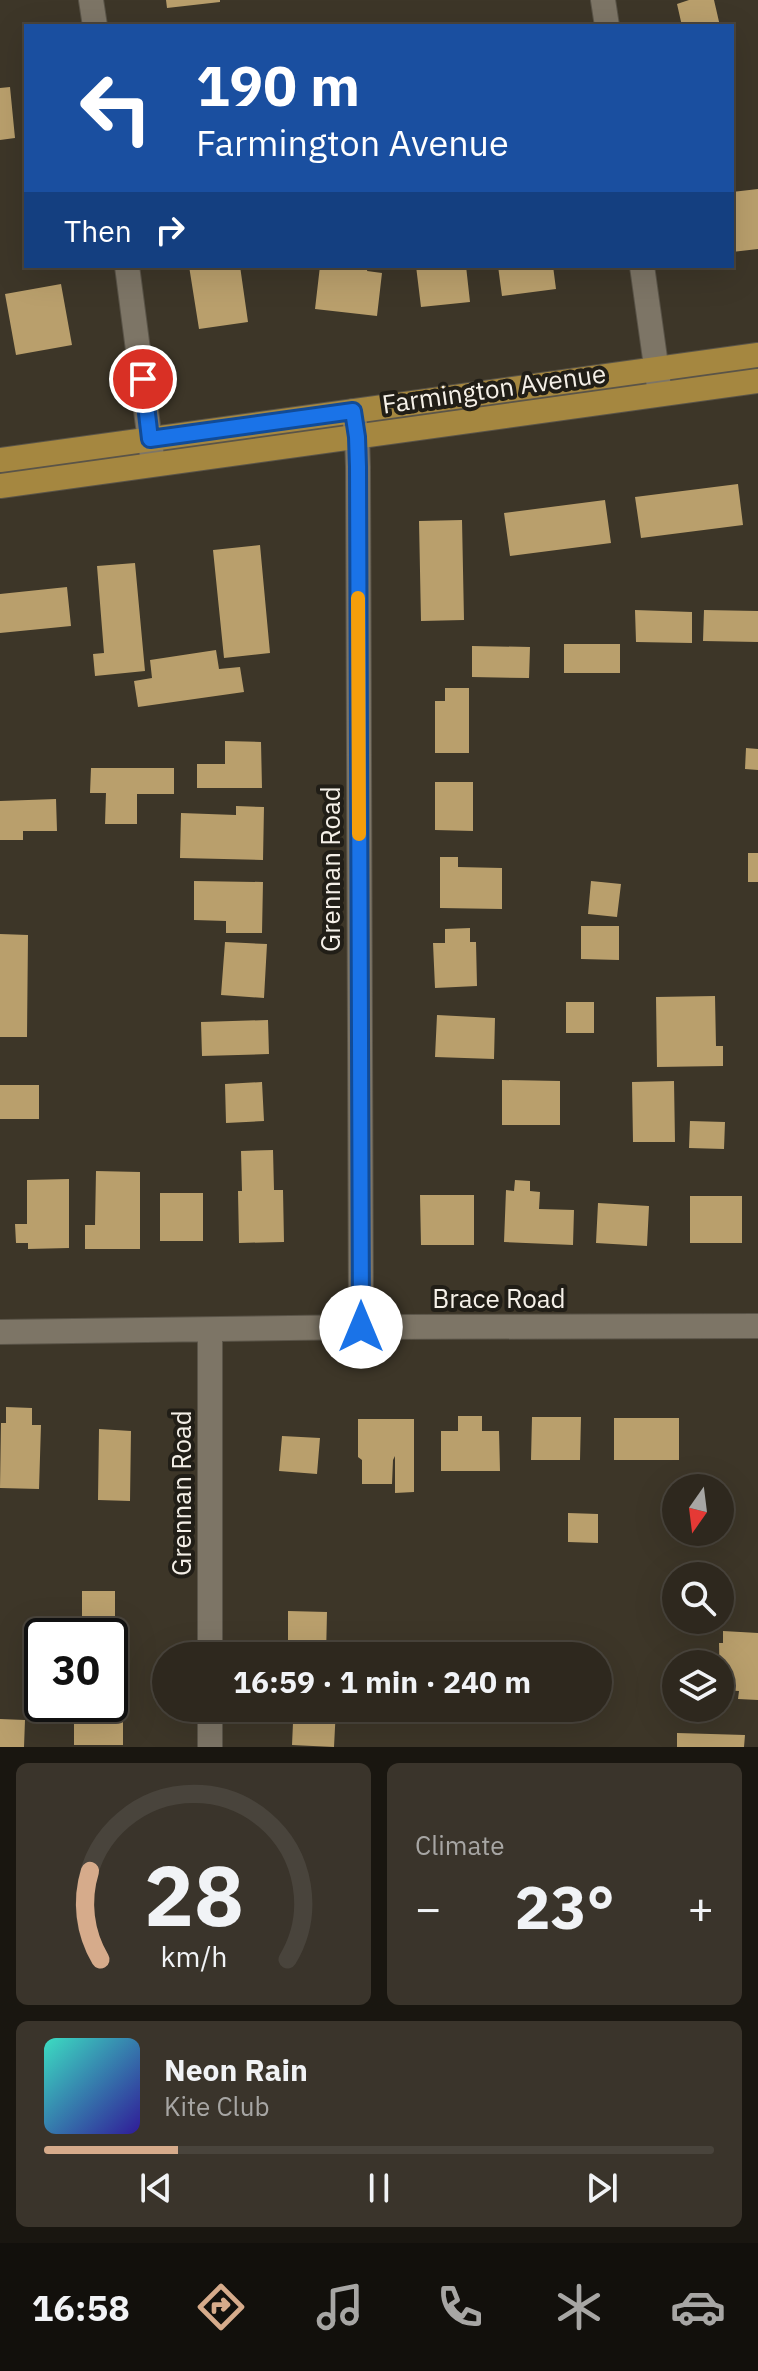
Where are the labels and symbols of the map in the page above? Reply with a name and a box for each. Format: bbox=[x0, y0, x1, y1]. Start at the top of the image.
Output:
pin bbox=[109, 345, 177, 413]
street label: Farmington Avenue bbox=[380, 355, 608, 421]
street label: Grennan Road bbox=[313, 786, 347, 952]
street label: Brace Road bbox=[432, 1281, 566, 1315]
position arrow bbox=[319, 1285, 403, 1369]
street label: Grennan Road bbox=[164, 1410, 198, 1576]
north arrow bbox=[662, 1474, 734, 1546]
speed limit sign: 30 bbox=[24, 1618, 128, 1722]

